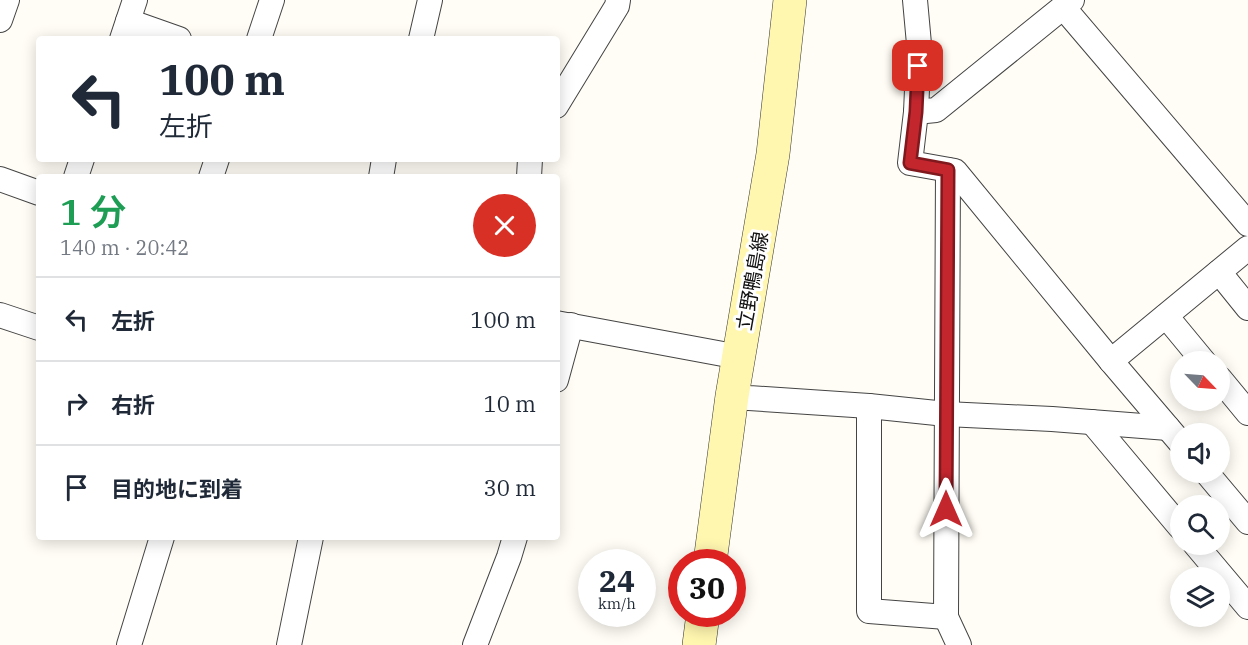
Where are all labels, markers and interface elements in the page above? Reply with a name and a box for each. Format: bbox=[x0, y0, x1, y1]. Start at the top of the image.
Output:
pin bbox=[892, 40, 943, 91]
icon: arrive bbox=[901, 49, 934, 82]
text: 100 m bbox=[159, 52, 285, 107]
icon: left bbox=[60, 60, 138, 138]
text: 左折 bbox=[159, 108, 213, 143]
text: 1 分 bbox=[60, 188, 126, 235]
button: close bbox=[473, 194, 536, 257]
street label: 立野鴨島線 bbox=[730, 229, 774, 333]
text: 140 m · 20:42 bbox=[60, 234, 189, 261]
icon: left bbox=[60, 303, 93, 336]
text: 100 m bbox=[470, 305, 536, 334]
text: 左折 bbox=[111, 306, 155, 335]
north arrow bbox=[1170, 351, 1230, 411]
map controls bbox=[1170, 351, 1230, 627]
icon: right bbox=[60, 387, 93, 420]
text: 10 m bbox=[484, 389, 536, 418]
text: 右折 bbox=[111, 390, 155, 419]
button: sound bbox=[1170, 423, 1230, 483]
icon: arrive bbox=[60, 471, 93, 504]
text: 30 m bbox=[484, 473, 536, 502]
text: 目的地に到着 bbox=[111, 474, 243, 503]
position arrow bbox=[914, 477, 978, 541]
button: search bbox=[1170, 495, 1230, 555]
speed limit sign: 30 bbox=[668, 549, 746, 627]
text: 24 bbox=[599, 561, 635, 600]
button: layers bbox=[1170, 567, 1230, 627]
text: km/h bbox=[598, 594, 636, 613]

